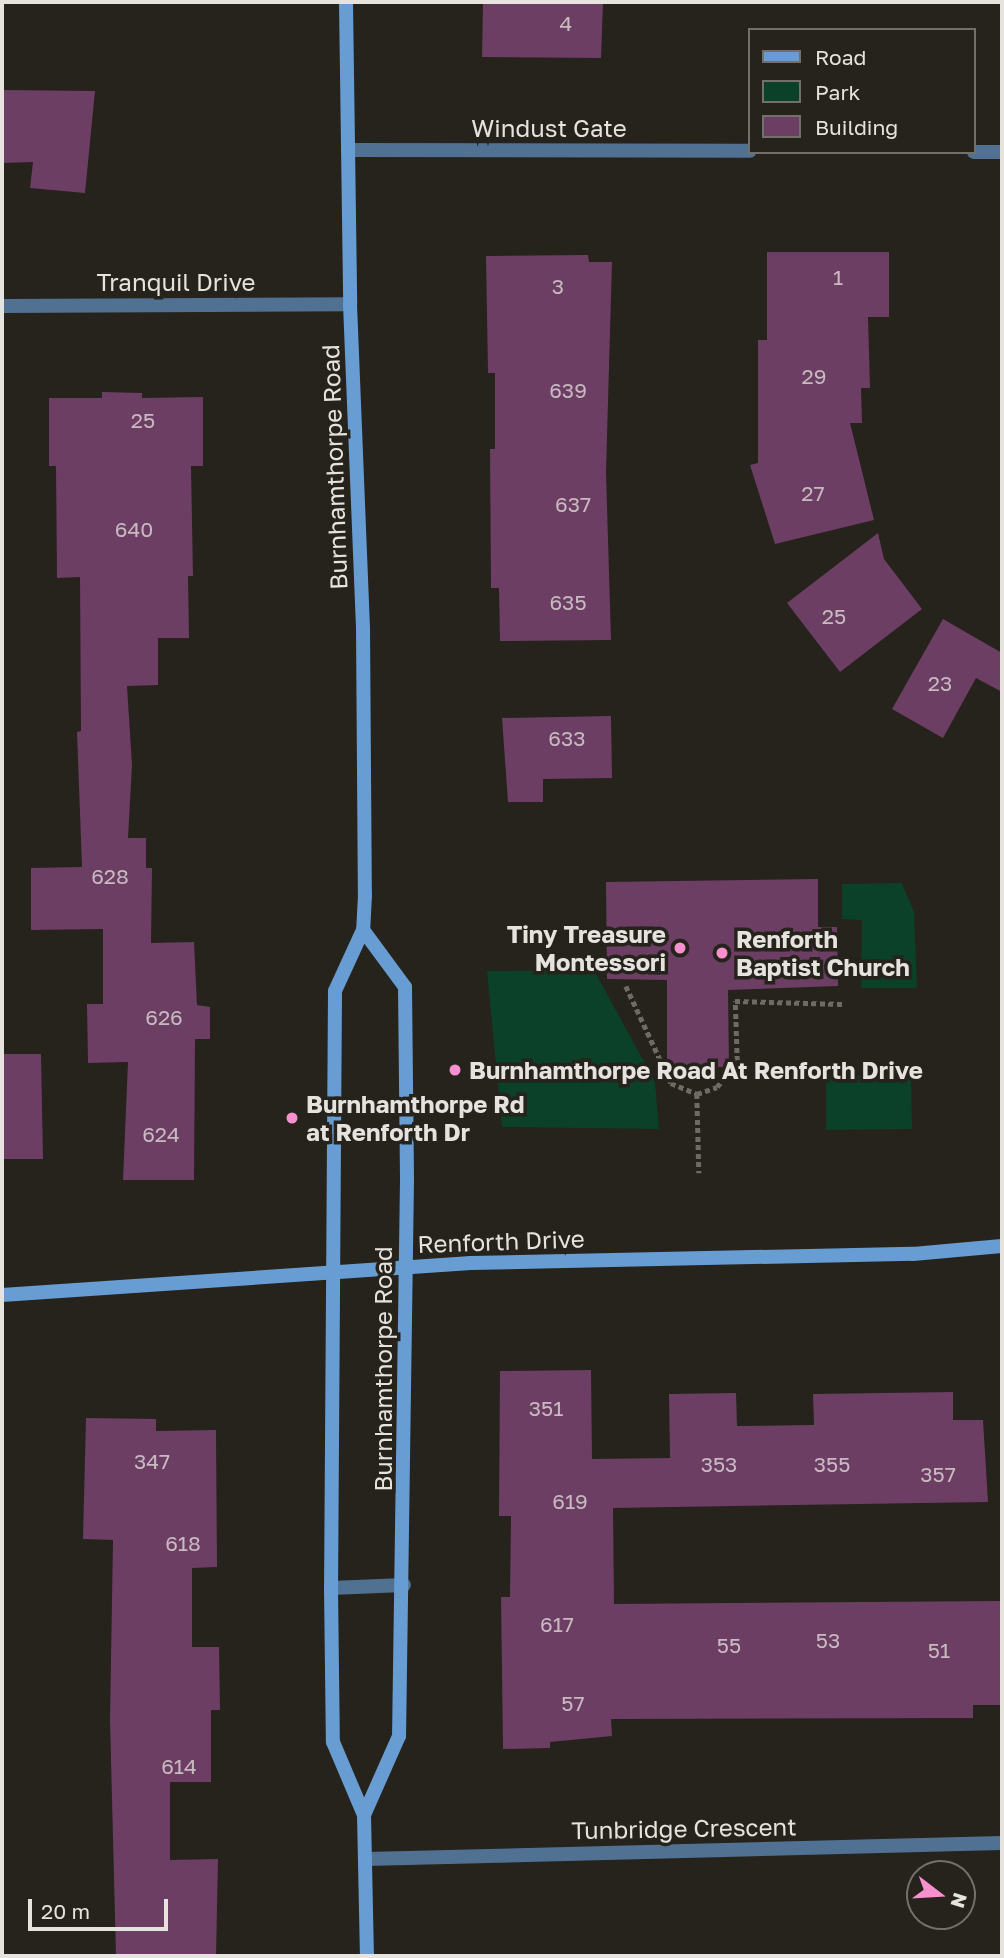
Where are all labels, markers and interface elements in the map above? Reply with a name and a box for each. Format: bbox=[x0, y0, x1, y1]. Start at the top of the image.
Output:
house number: 4 bbox=[560, 10, 572, 36]
legend bbox=[748, 28, 976, 154]
text: Road bbox=[815, 44, 866, 70]
text: Park bbox=[815, 79, 860, 105]
street label: Windust Gate bbox=[471, 114, 627, 142]
text: Building bbox=[815, 114, 898, 140]
house number: 1 bbox=[833, 264, 843, 290]
street label: Tranquil Drive bbox=[96, 268, 256, 296]
house number: 3 bbox=[552, 273, 564, 299]
street label: Burnhamthorpe Road bbox=[315, 344, 353, 590]
house number: 29 bbox=[802, 363, 826, 389]
house number: 639 bbox=[549, 377, 587, 403]
house number: 25 bbox=[131, 407, 155, 433]
house number: 27 bbox=[801, 480, 825, 506]
house number: 637 bbox=[555, 491, 591, 517]
house number: 640 bbox=[115, 516, 153, 542]
house number: 635 bbox=[549, 589, 587, 615]
house number: 25 bbox=[822, 603, 846, 629]
house number: 23 bbox=[928, 670, 952, 696]
house number: 633 bbox=[548, 725, 586, 751]
house number: 628 bbox=[91, 863, 129, 889]
place label: Tiny Treasure Montessori bbox=[507, 920, 666, 976]
place label: Renforth Baptist Church bbox=[736, 925, 910, 981]
marker: Tiny Treasure Montessori bbox=[672, 940, 688, 956]
marker: Renforth Baptist Church bbox=[714, 945, 730, 961]
house number: 626 bbox=[145, 1004, 183, 1030]
place label: Burnhamthorpe Road At Renforth Drive bbox=[469, 1056, 923, 1084]
marker: Burnhamthorpe Road At Renforth Drive bbox=[447, 1062, 463, 1078]
place label: Burnhamthorpe Rd at Renforth Dr bbox=[306, 1090, 524, 1146]
marker: Burnhamthorpe Rd at Renforth Dr bbox=[284, 1110, 300, 1126]
house number: 624 bbox=[142, 1121, 180, 1147]
street label: Renforth Drive bbox=[417, 1224, 585, 1258]
street label: Burnhamthorpe Road bbox=[369, 1246, 397, 1492]
house number: 351 bbox=[529, 1395, 563, 1421]
house number: 347 bbox=[134, 1448, 170, 1474]
house number: 353 bbox=[701, 1451, 737, 1477]
house number: 355 bbox=[814, 1451, 850, 1477]
house number: 357 bbox=[920, 1461, 956, 1487]
house number: 619 bbox=[552, 1488, 588, 1514]
house number: 618 bbox=[165, 1530, 201, 1556]
house number: 617 bbox=[540, 1611, 574, 1637]
house number: 53 bbox=[816, 1627, 840, 1653]
house number: 55 bbox=[717, 1632, 741, 1658]
house number: 51 bbox=[928, 1637, 950, 1663]
house number: 57 bbox=[561, 1690, 585, 1716]
house number: 614 bbox=[161, 1753, 197, 1779]
street label: Tunbridge Crescent bbox=[571, 1812, 797, 1844]
north arrow bbox=[906, 1860, 976, 1930]
scale bar bbox=[32, 1884, 172, 1928]
text: N bbox=[947, 1890, 973, 1911]
text: 20 m bbox=[41, 1898, 90, 1924]

